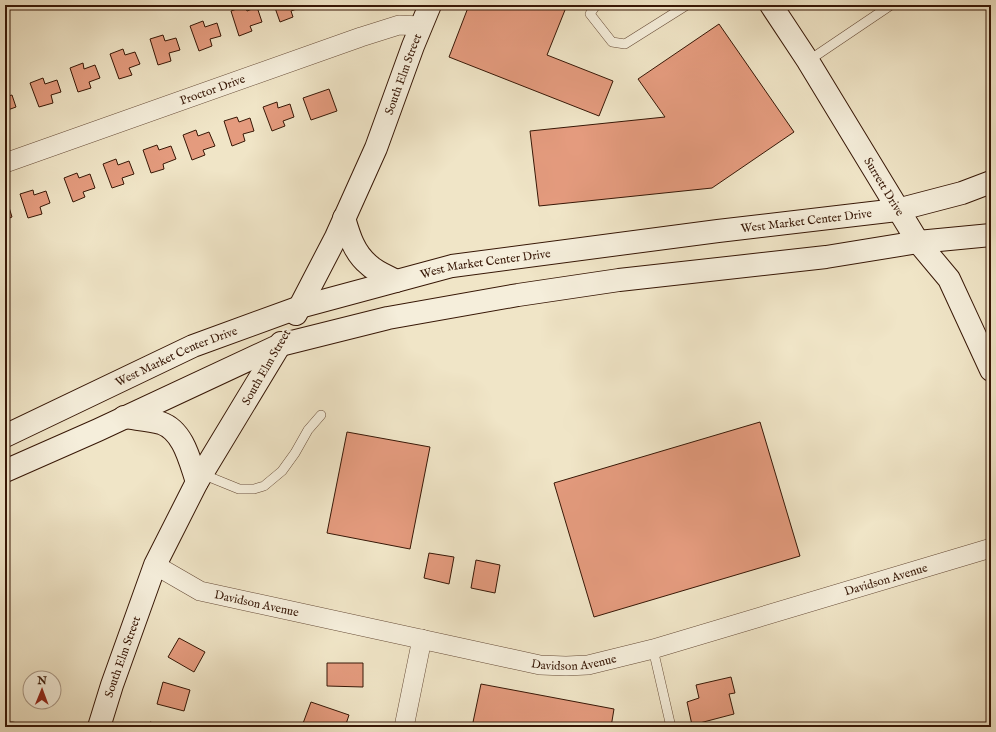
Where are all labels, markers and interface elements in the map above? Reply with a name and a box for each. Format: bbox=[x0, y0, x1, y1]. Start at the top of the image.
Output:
street label: South Elm Street bbox=[382, 31, 425, 117]
street label: Proctor Drive bbox=[178, 71, 248, 109]
street label: Surrett Drive bbox=[860, 155, 908, 219]
street label: West Market Center Drive bbox=[740, 206, 873, 236]
street label: West Market Center Drive bbox=[419, 246, 552, 282]
street label: West Market Center Drive bbox=[113, 323, 240, 390]
street label: South Elm Street bbox=[239, 327, 294, 408]
street label: Davidson Avenue bbox=[843, 560, 930, 599]
street label: Davidson Avenue bbox=[213, 587, 301, 620]
street label: South Elm Street bbox=[102, 614, 144, 699]
street label: Davidson Avenue bbox=[530, 651, 619, 674]
north arrow bbox=[22, 670, 62, 710]
text: N bbox=[36, 674, 48, 688]

